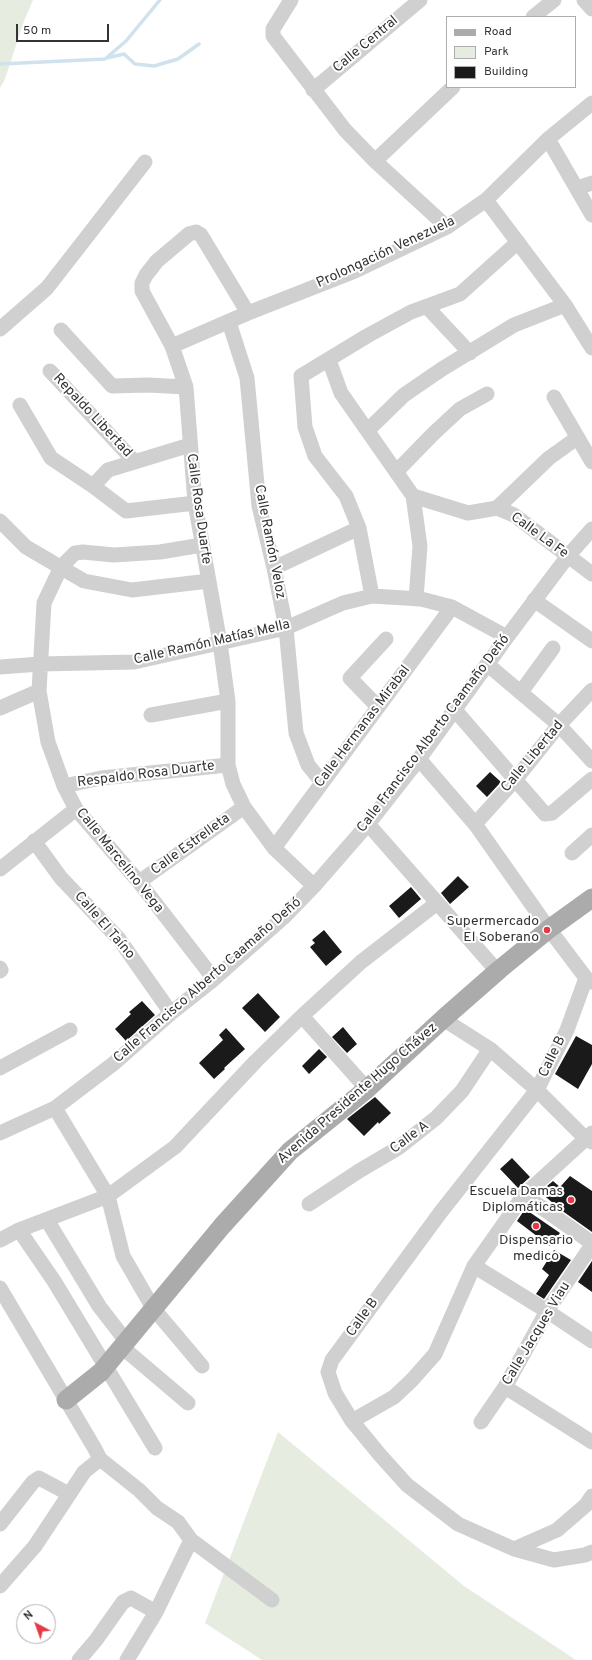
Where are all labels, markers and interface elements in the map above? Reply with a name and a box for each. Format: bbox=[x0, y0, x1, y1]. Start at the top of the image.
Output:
street label: Calle Central bbox=[330, 13, 402, 77]
scale bar bbox=[18, 16, 111, 42]
legend bbox=[446, 16, 576, 88]
text: 50 m bbox=[23, 23, 51, 39]
text: Road bbox=[484, 24, 512, 40]
text: Park bbox=[484, 44, 509, 60]
text: Building bbox=[484, 64, 528, 80]
street label: Prolongación Venezuela bbox=[314, 214, 458, 292]
street label: Repaldo Libertad bbox=[49, 371, 135, 461]
street label: Calle Rosa Duarte bbox=[182, 453, 214, 565]
street label: Calle Ramón Veloz bbox=[250, 483, 288, 601]
street label: Calle La Fe bbox=[507, 509, 571, 563]
street label: Calle Ramón Matías Mella bbox=[132, 617, 292, 669]
street label: Calle Francisco Alberto Caamaño Deñó bbox=[354, 632, 514, 836]
street label: Calle Hermanas Mirabal bbox=[312, 663, 414, 791]
street label: Calle Libertad bbox=[498, 718, 568, 796]
street label: Respaldo Rosa Duarte bbox=[76, 758, 216, 792]
street label: Calle Marcelino Vega bbox=[72, 805, 166, 917]
street label: Calle Estrelleta bbox=[148, 811, 234, 879]
street label: Calle El Taíno bbox=[70, 889, 138, 963]
street label: Calle Francisco Alberto Caamaño Deñó bbox=[111, 895, 305, 1067]
place label: Supermercado El Soberano bbox=[447, 914, 539, 946]
marker: Supermercado El Soberano bbox=[542, 925, 552, 935]
street label: Avenida Presidente Hugo Chávez bbox=[275, 1020, 441, 1168]
street label: Calle B bbox=[536, 1034, 570, 1080]
street label: Calle A bbox=[387, 1118, 433, 1158]
place label: Escuela Damas Diplomáticas bbox=[469, 1184, 563, 1216]
marker: Escuela Damas Diplomáticas bbox=[566, 1195, 576, 1205]
marker: Dispensario medico bbox=[531, 1221, 541, 1231]
place label: Dispensario medico bbox=[499, 1233, 573, 1266]
street label: Calle Jacques Viau bbox=[499, 1279, 575, 1389]
street label: Calle B bbox=[343, 1295, 383, 1341]
north arrow bbox=[16, 1604, 56, 1644]
text: N bbox=[21, 1608, 36, 1624]

